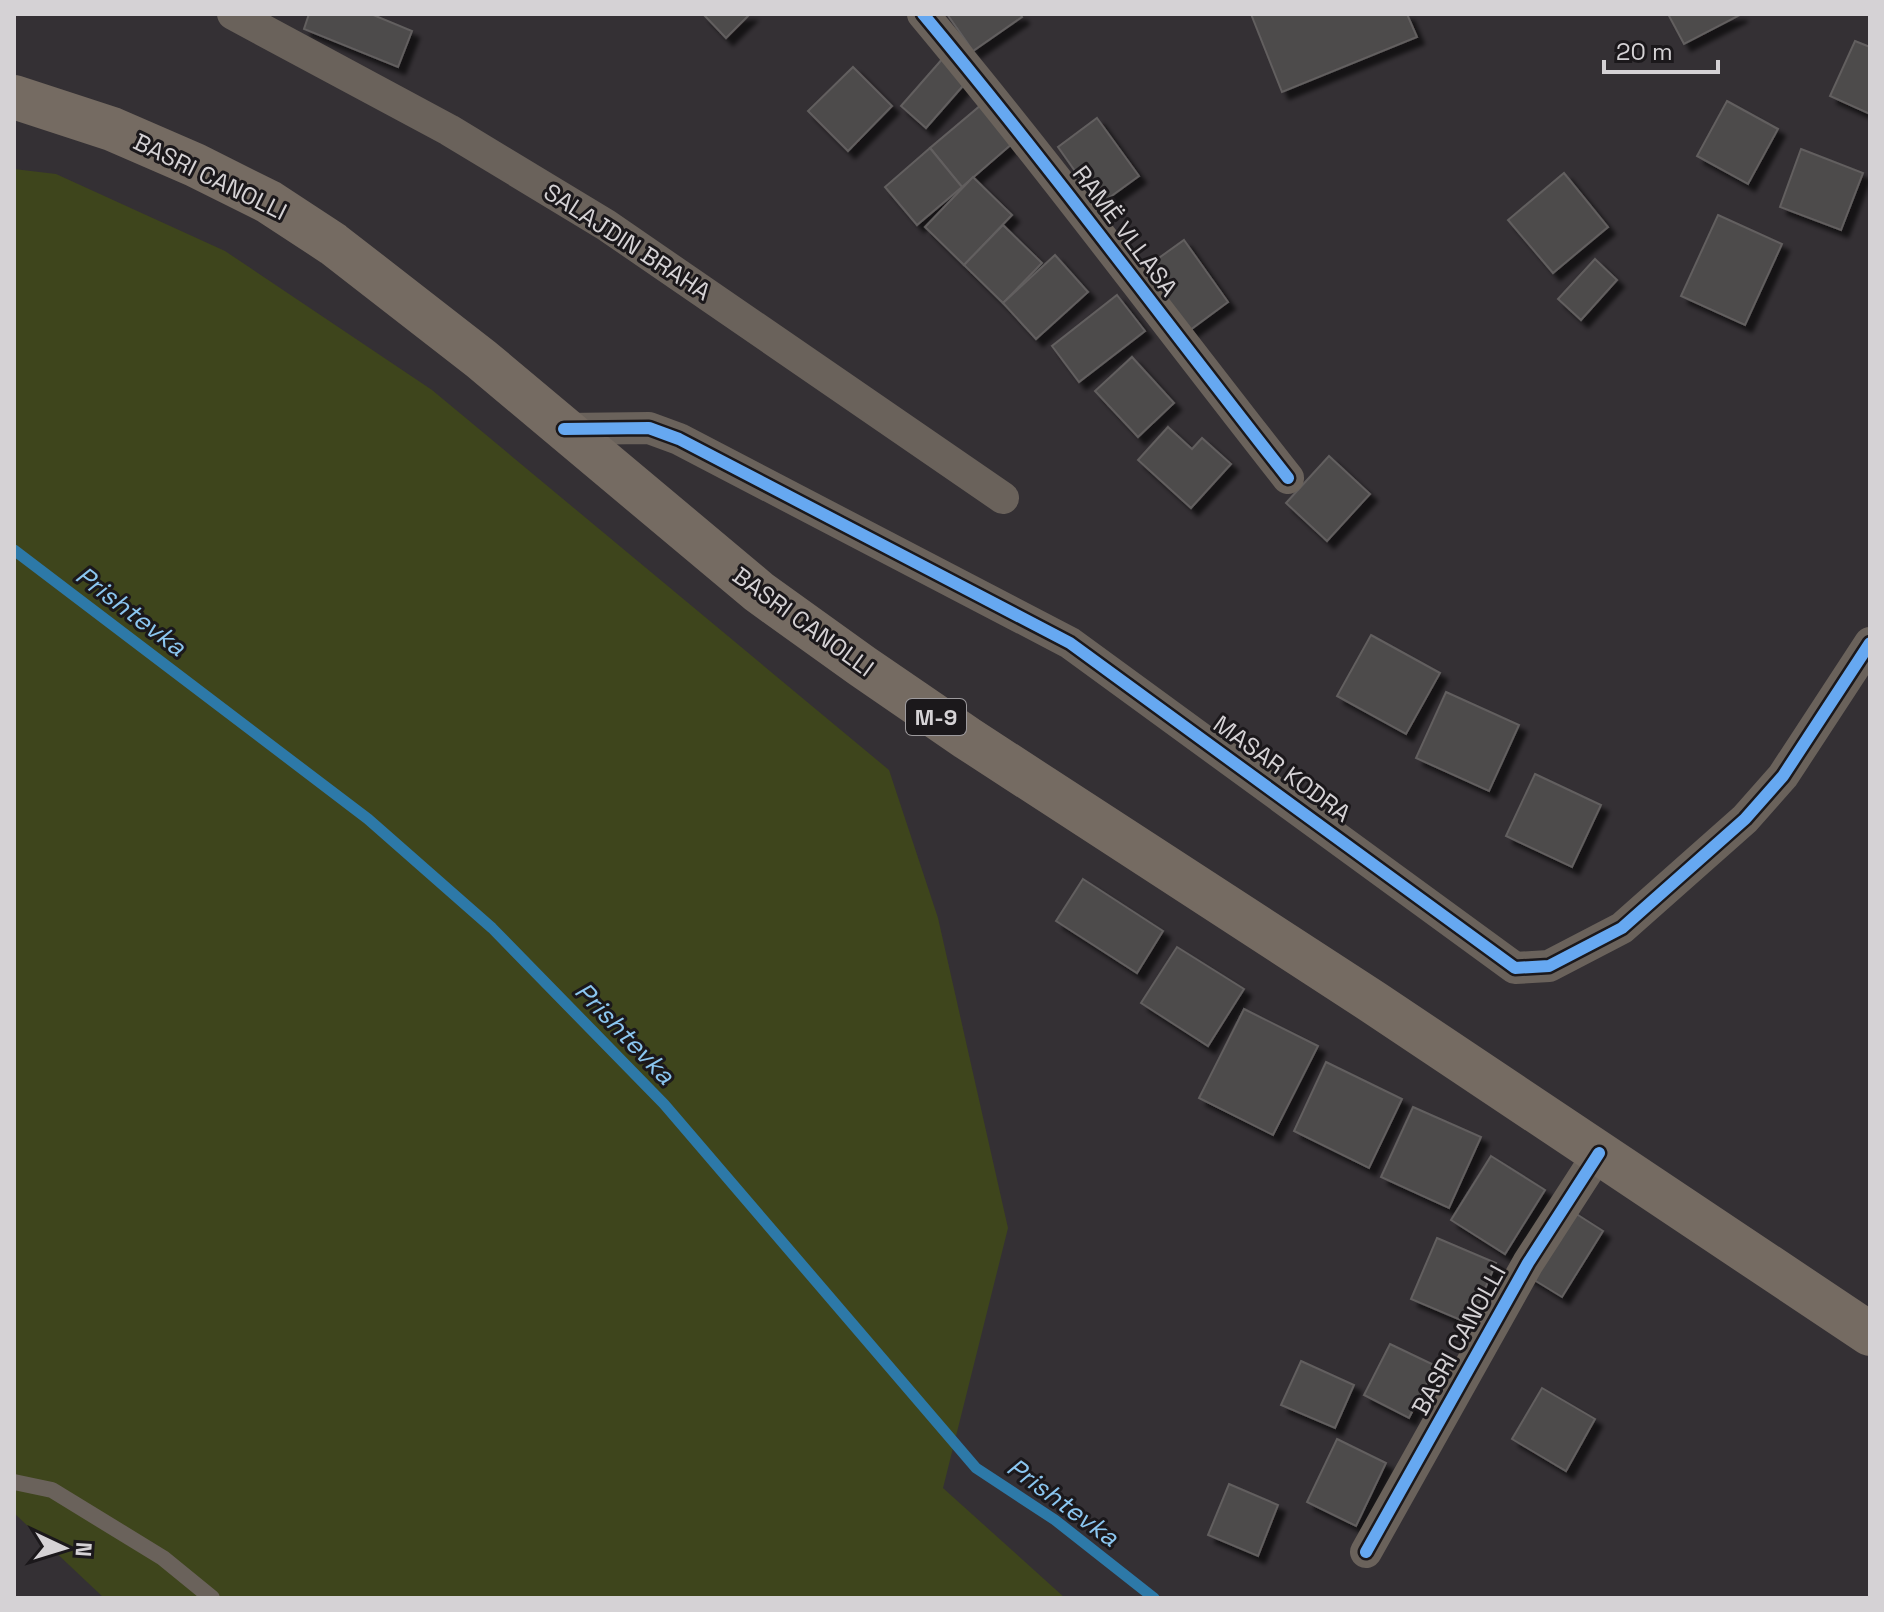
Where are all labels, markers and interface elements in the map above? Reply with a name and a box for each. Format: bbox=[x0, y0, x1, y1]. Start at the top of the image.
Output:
scale bar bbox=[1604, 24, 1718, 74]
text: 20 m bbox=[1616, 36, 1673, 67]
street label: BASRI CANOLLI bbox=[128, 126, 292, 227]
street label: RAMË VLLASA bbox=[1066, 159, 1185, 302]
street label: SALAJDIN BRAHA bbox=[538, 176, 717, 307]
water label: Prishtevka bbox=[69, 558, 194, 664]
street label: BASRI CANOLLI bbox=[727, 560, 880, 683]
road number: M-9 bbox=[906, 699, 966, 735]
street label: MASAR KODRA bbox=[1207, 708, 1357, 829]
water label: Prishtevka bbox=[568, 974, 683, 1092]
street label: BASRI CANOLLI bbox=[1404, 1259, 1513, 1420]
water label: Prishtevka bbox=[1000, 1450, 1126, 1555]
north arrow bbox=[24, 1508, 104, 1588]
text: N bbox=[69, 1541, 98, 1558]

